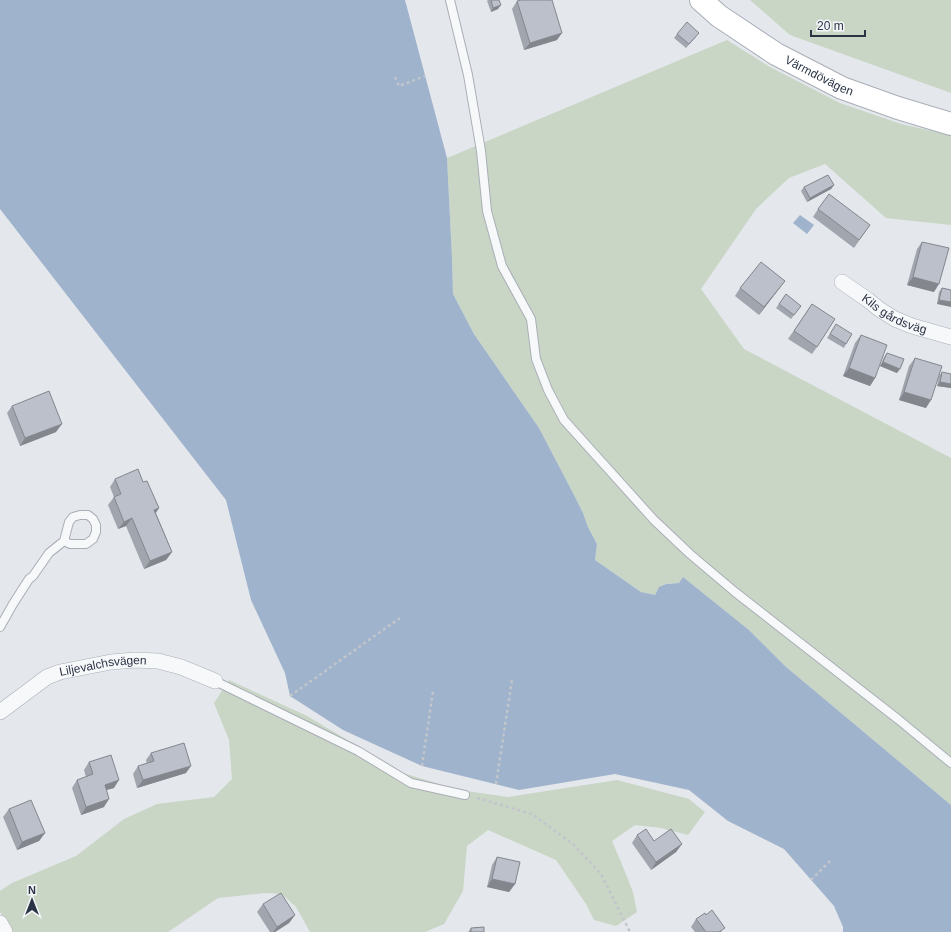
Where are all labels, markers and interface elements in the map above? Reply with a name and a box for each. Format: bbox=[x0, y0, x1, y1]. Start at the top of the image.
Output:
scale bar bbox=[811, 12, 865, 38]
text: 20 m bbox=[817, 19, 844, 33]
street label: Värmdövägen bbox=[783, 53, 855, 98]
street label: Kils gårdsväg bbox=[859, 291, 928, 337]
street label: Liljevalchsvägen bbox=[58, 653, 147, 679]
north arrow bbox=[12, 880, 52, 920]
text: N bbox=[28, 884, 36, 896]

